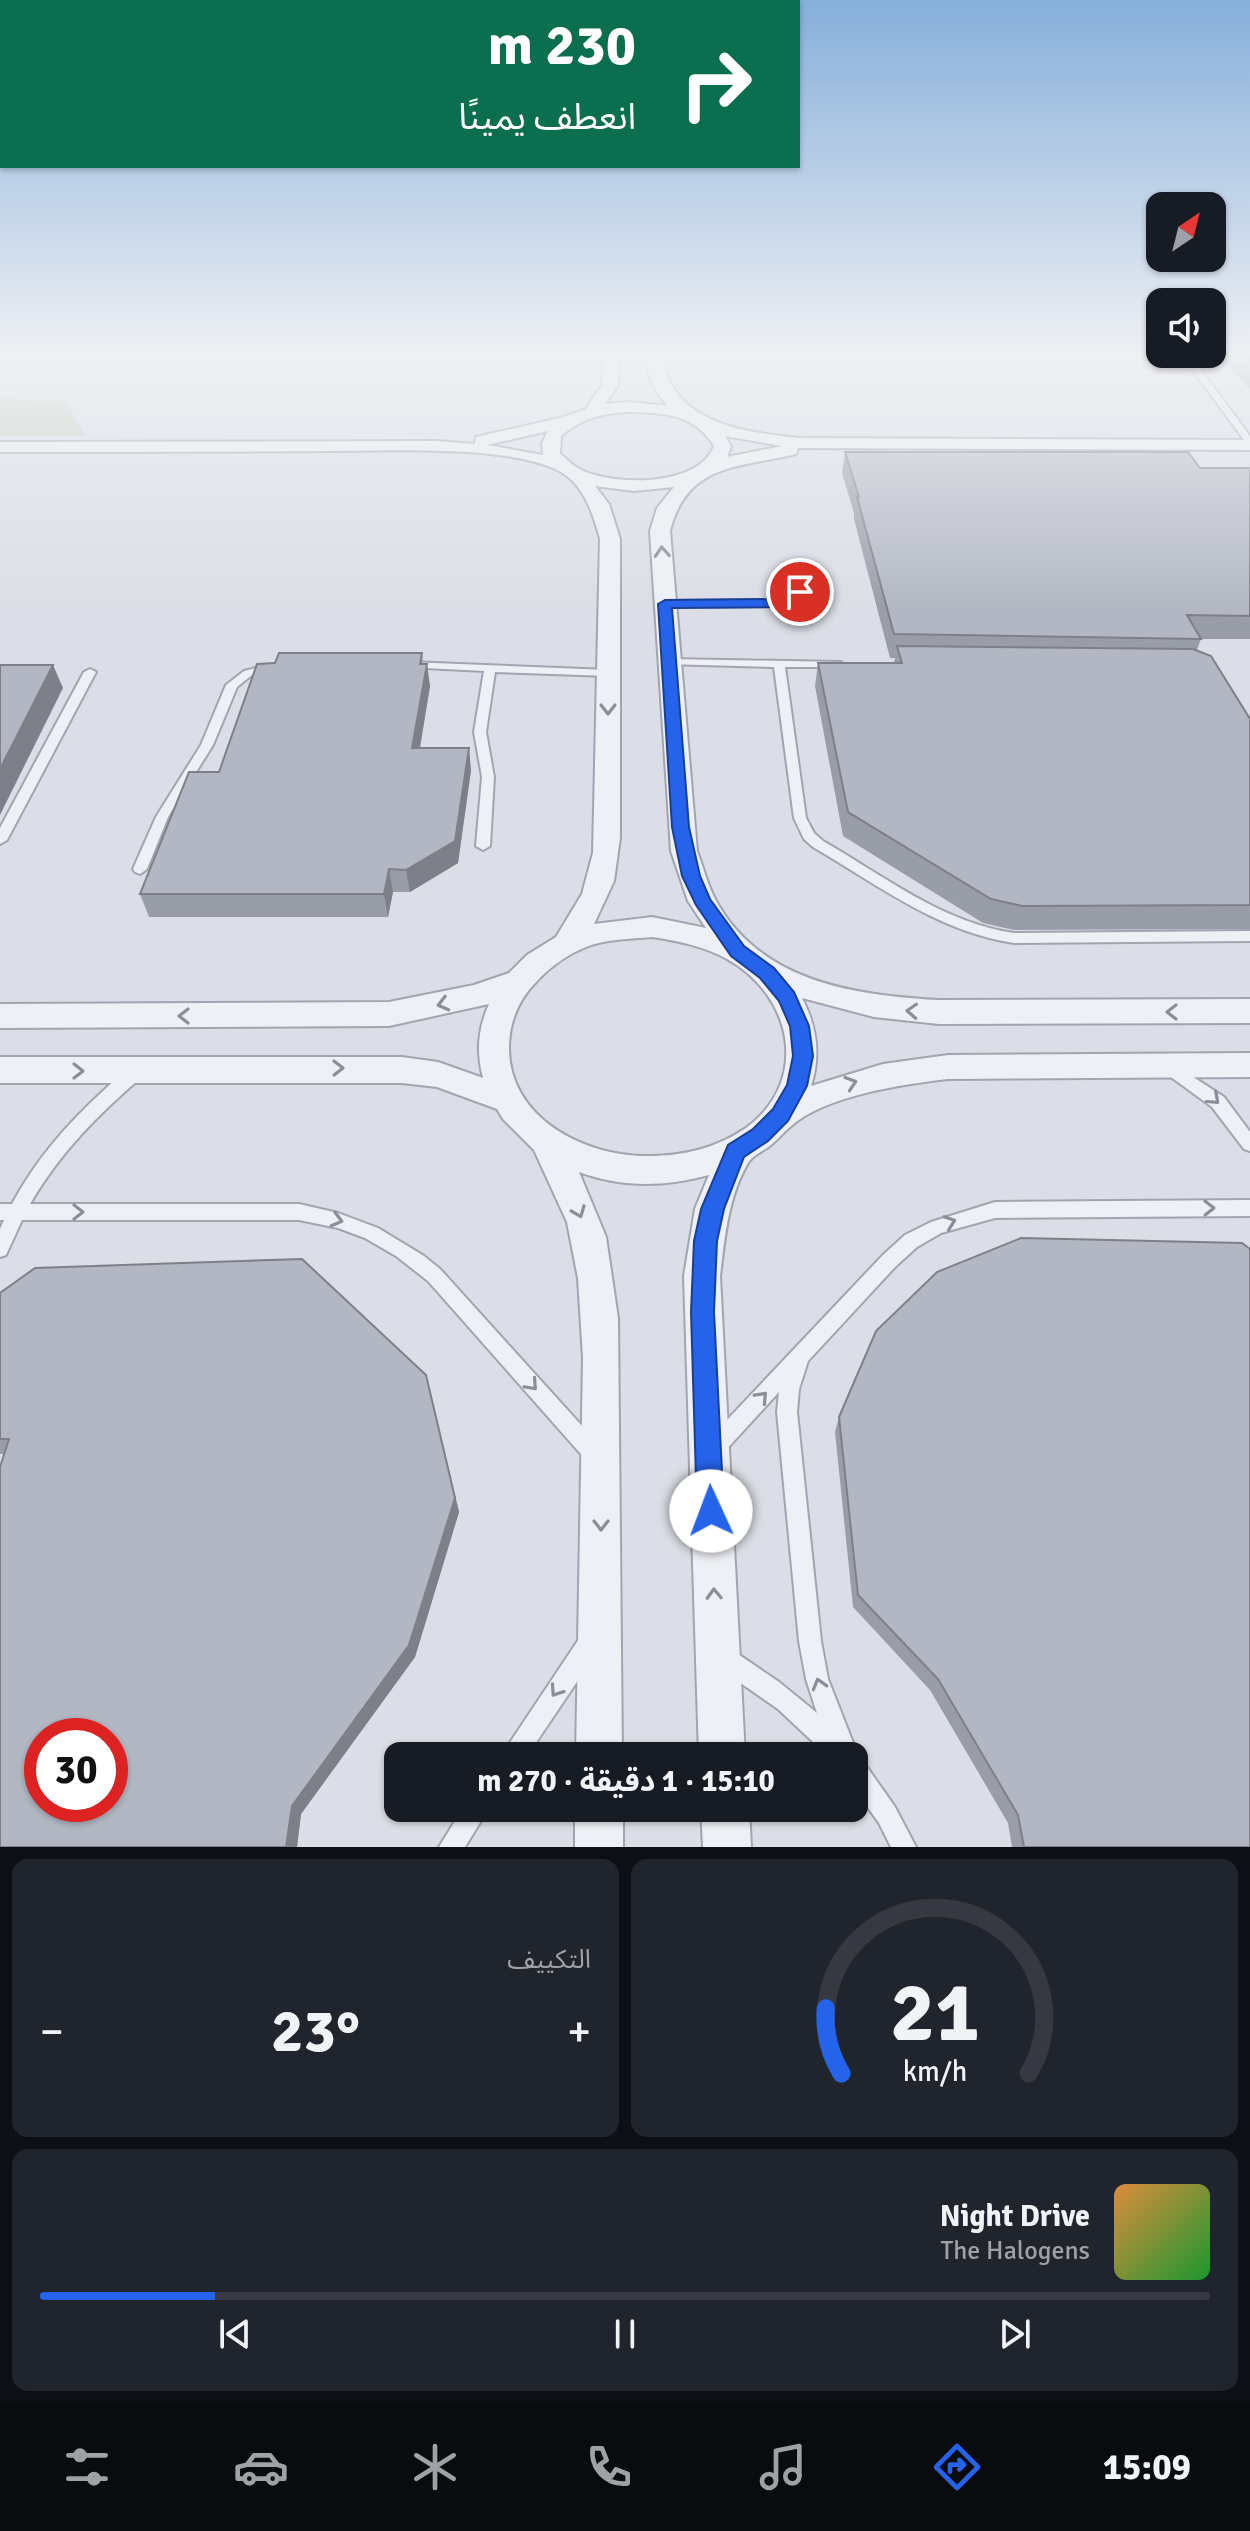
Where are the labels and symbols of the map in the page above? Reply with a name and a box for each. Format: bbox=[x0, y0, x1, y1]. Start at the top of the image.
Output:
north arrow bbox=[1146, 192, 1226, 272]
one-way arrow bbox=[654, 545, 671, 558]
pin bbox=[766, 558, 834, 626]
one-way arrow bbox=[600, 703, 617, 716]
one-way arrow bbox=[437, 995, 451, 1012]
one-way arrow bbox=[905, 1002, 918, 1019]
one-way arrow bbox=[1165, 1003, 1178, 1020]
one-way arrow bbox=[177, 1007, 190, 1025]
one-way arrow bbox=[332, 1059, 345, 1077]
one-way arrow bbox=[72, 1062, 85, 1080]
one-way arrow bbox=[844, 1076, 858, 1092]
one-way arrow bbox=[1204, 1089, 1219, 1104]
one-way arrow bbox=[1203, 1199, 1216, 1217]
one-way arrow bbox=[72, 1203, 85, 1221]
one-way arrow bbox=[569, 1204, 586, 1218]
one-way arrow bbox=[330, 1211, 344, 1227]
one-way arrow bbox=[943, 1215, 957, 1232]
one-way arrow bbox=[522, 1375, 537, 1390]
one-way arrow bbox=[753, 1392, 767, 1406]
position arrow bbox=[669, 1469, 753, 1553]
one-way arrow bbox=[592, 1519, 610, 1532]
one-way arrow bbox=[706, 1587, 723, 1600]
one-way arrow bbox=[812, 1677, 828, 1691]
one-way arrow bbox=[551, 1683, 566, 1697]
speed limit sign: 30 bbox=[24, 1718, 128, 1822]

